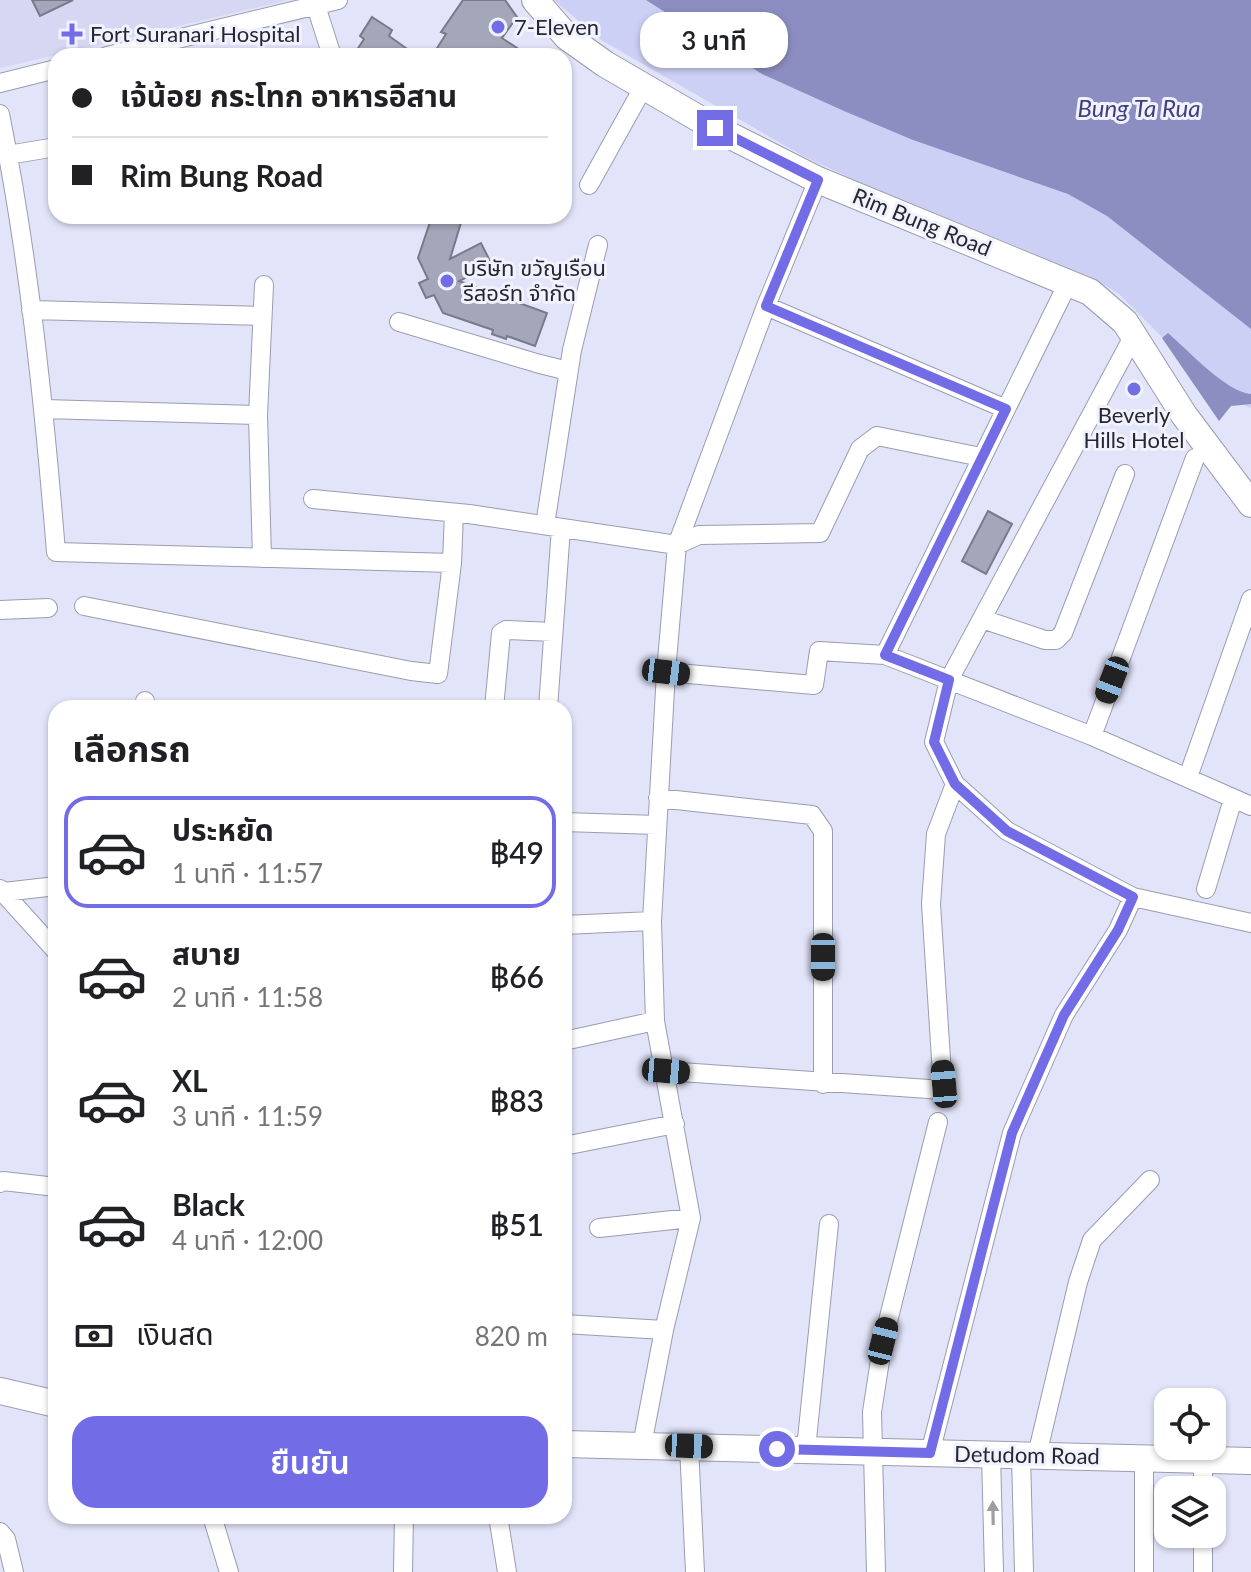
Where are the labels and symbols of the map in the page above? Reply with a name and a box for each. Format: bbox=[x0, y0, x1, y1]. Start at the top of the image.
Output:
callout: 3 นาที bbox=[641, 12, 789, 68]
place label: 7-Eleven bbox=[514, 13, 599, 40]
marker: 7-Eleven bbox=[489, 18, 507, 36]
place label: Fort Suranari Hospital bbox=[90, 20, 300, 47]
marker: Fort Suranari Hospital bbox=[61, 23, 83, 45]
water label: Bung Ta Rua bbox=[1077, 93, 1201, 122]
route end bbox=[697, 110, 733, 146]
street label: Rim Bung Road bbox=[849, 181, 995, 262]
place label: บริษัท ขวัญเรือน รีสอร์ท จำกัด bbox=[463, 254, 606, 306]
marker: บริษัท ขวัญเรือน รีสอร์ท จำกัด bbox=[438, 272, 456, 290]
marker: Beverly Hills Hotel bbox=[1125, 380, 1143, 398]
place label: Beverly Hills Hotel bbox=[1084, 401, 1184, 453]
car bbox=[1092, 653, 1132, 707]
car bbox=[641, 657, 691, 687]
car bbox=[811, 933, 835, 981]
car bbox=[641, 1057, 691, 1085]
car bbox=[930, 1059, 958, 1109]
car bbox=[866, 1315, 900, 1367]
route start bbox=[759, 1431, 795, 1467]
car bbox=[665, 1433, 713, 1459]
street label: Detudom Road bbox=[954, 1440, 1100, 1469]
one-way arrow bbox=[986, 1500, 999, 1525]

